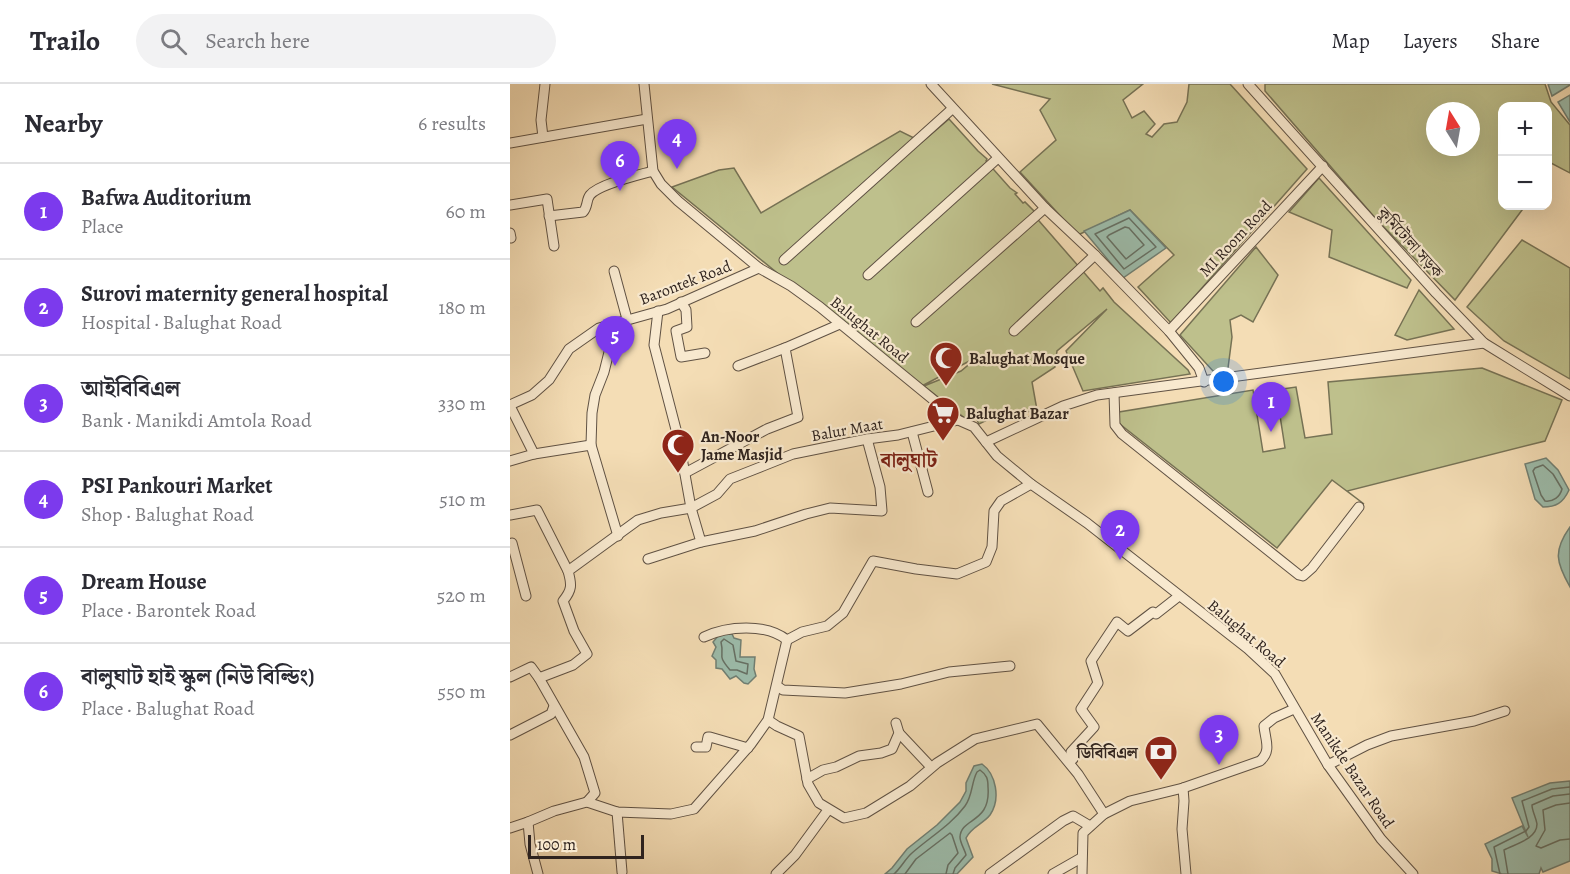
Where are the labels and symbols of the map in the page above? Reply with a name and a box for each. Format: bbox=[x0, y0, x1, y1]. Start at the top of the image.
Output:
north arrow bbox=[1426, 102, 1480, 156]
pin: 4 bbox=[658, 120, 696, 169]
pin: 6 bbox=[600, 141, 640, 191]
street label: MI Room Road bbox=[1194, 195, 1277, 282]
street label: কুর্মিটোলা সড়ক bbox=[1372, 202, 1448, 283]
street label: Barontek Road bbox=[636, 255, 735, 311]
street label: Balughat Road bbox=[825, 291, 914, 369]
pin: 5 bbox=[596, 316, 634, 366]
mosque icon: Balughat Mosque bbox=[928, 340, 964, 387]
place label: Balughat Mosque bbox=[969, 348, 1085, 370]
your location bbox=[1209, 367, 1238, 396]
pin: 1 bbox=[1252, 382, 1290, 432]
supermarket icon: Balughat Bazar bbox=[925, 395, 961, 442]
place label: Balughat Bazar bbox=[966, 403, 1069, 425]
street label: Balur Maat bbox=[810, 413, 885, 447]
place label: An-Noor Jame Masjid bbox=[700, 426, 783, 466]
mosque icon: An-Noor Jame Masjid bbox=[660, 427, 696, 474]
district label: বালুঘাট bbox=[880, 447, 938, 474]
pin: 2 bbox=[1100, 510, 1140, 560]
street label: Balughat Road bbox=[1203, 595, 1290, 673]
street label: Manikde Bazar Road bbox=[1305, 708, 1399, 833]
pin: 3 bbox=[1200, 716, 1238, 765]
bank icon: ডিবিবিএল bbox=[1143, 734, 1179, 781]
place label: ডিবিবিএল bbox=[1076, 742, 1139, 764]
scale bar bbox=[528, 832, 644, 860]

